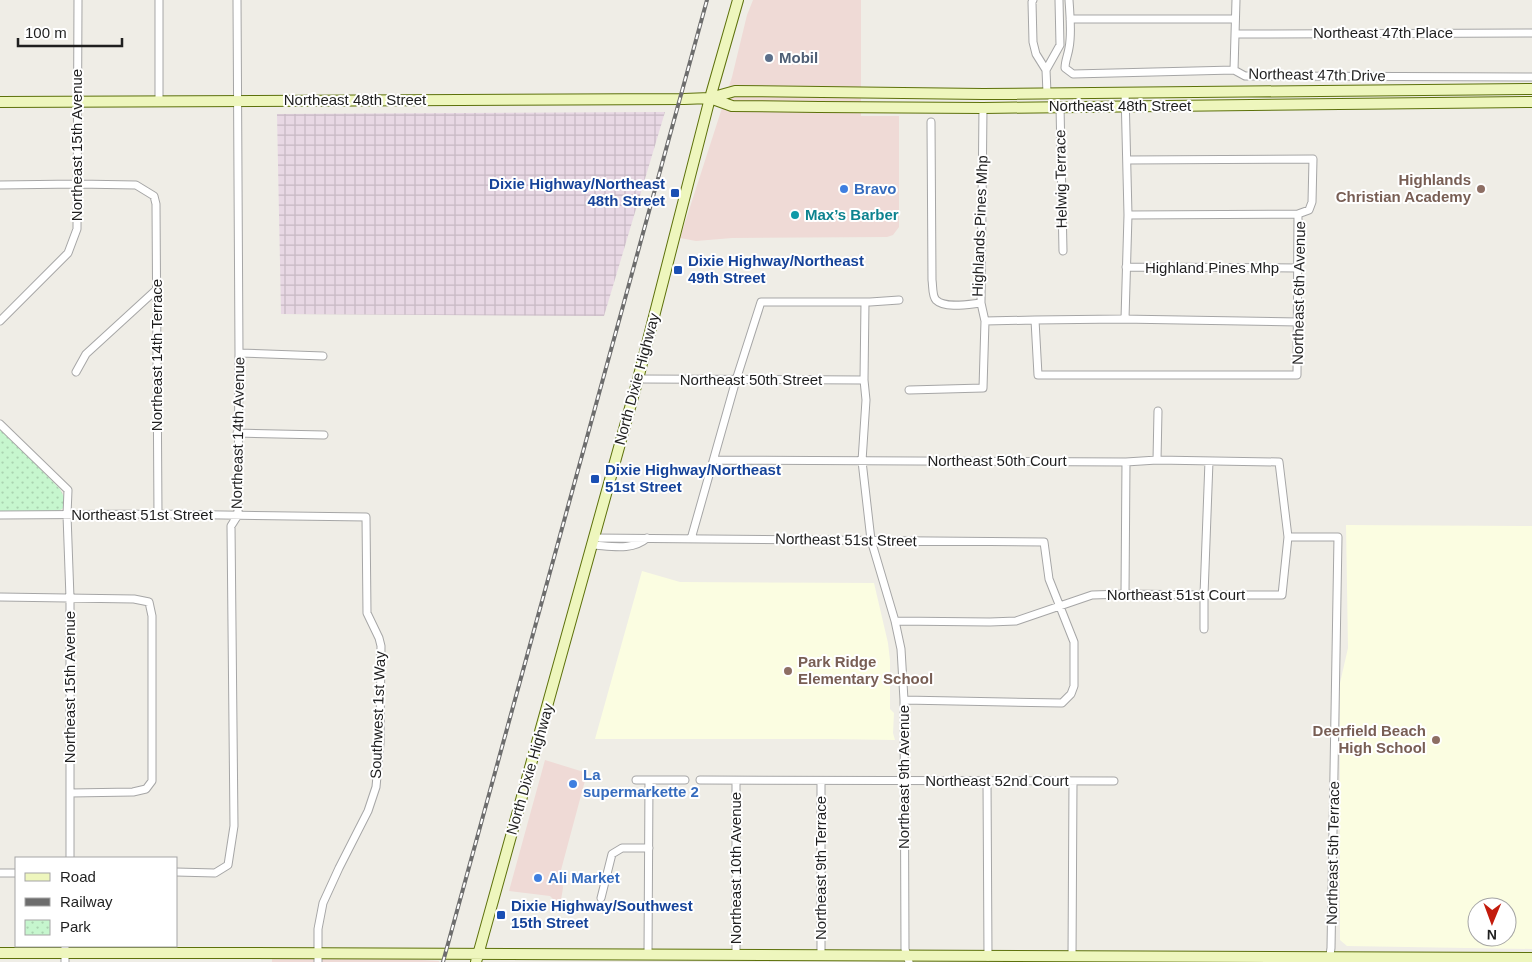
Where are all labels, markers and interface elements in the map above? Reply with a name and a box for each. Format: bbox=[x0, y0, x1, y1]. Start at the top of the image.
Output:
scale bar bbox=[18, 15, 121, 47]
text: 100 m bbox=[25, 24, 67, 41]
street label: Northeast 47th Place bbox=[1313, 24, 1453, 41]
place label: Mobil bbox=[779, 49, 818, 66]
marker: Mobil bbox=[763, 52, 775, 64]
street label: Northeast 47th Drive bbox=[1248, 65, 1386, 84]
street label: Northeast 15th Avenue bbox=[68, 69, 85, 221]
street label: Northeast 48th Street bbox=[284, 91, 427, 108]
street label: Northeast 48th Street bbox=[1049, 97, 1192, 114]
street label: Helwig Terrace bbox=[1051, 129, 1070, 229]
street label: Highlands Pines Mhp bbox=[969, 155, 990, 297]
place label: Highlands Christian Academy bbox=[1336, 171, 1472, 205]
place label: Dixie Highway/Northeast 48th Street bbox=[489, 175, 665, 209]
place label: Bravo bbox=[854, 180, 897, 197]
marker: Bravo bbox=[838, 183, 850, 195]
marker: Highlands Christian Academy bbox=[1475, 183, 1487, 195]
marker: Dixie Highway/Northeast 48th Street bbox=[669, 187, 681, 199]
place label: Max’s Barber bbox=[805, 206, 899, 223]
marker: Max’s Barber bbox=[789, 209, 801, 221]
street label: Northeast 6th Avenue bbox=[1289, 221, 1308, 365]
place label: Dixie Highway/Northeast 49th Street bbox=[688, 252, 864, 286]
street label: Highland Pines Mhp bbox=[1145, 259, 1279, 276]
marker: Dixie Highway/Northeast 49th Street bbox=[672, 264, 684, 276]
street label: Northeast 14th Terrace bbox=[148, 279, 165, 431]
street label: North Dixie Highway bbox=[611, 311, 662, 447]
street label: Northeast 14th Avenue bbox=[228, 357, 247, 509]
street label: Northeast 50th Street bbox=[680, 371, 823, 388]
street label: Northeast 50th Court bbox=[927, 452, 1067, 469]
place label: Dixie Highway/Northeast 51st Street bbox=[605, 461, 781, 495]
marker: Dixie Highway/Northeast 51st Street bbox=[589, 473, 601, 485]
street label: Northeast 51st Street bbox=[71, 506, 214, 523]
street label: Northeast 51st Street bbox=[775, 530, 918, 549]
street label: Northeast 51st Court bbox=[1107, 586, 1246, 603]
street label: Northeast 15th Avenue bbox=[61, 611, 78, 763]
street label: Southwest 1st Way bbox=[367, 650, 388, 779]
place label: Park Ridge Elementary School bbox=[798, 653, 933, 687]
marker: Park Ridge Elementary School bbox=[782, 665, 794, 677]
street label: North Dixie Highway bbox=[503, 701, 557, 837]
street label: Northeast 9th Avenue bbox=[895, 705, 912, 849]
place label: Deerfield Beach High School bbox=[1313, 722, 1426, 756]
marker: Deerfield Beach High School bbox=[1430, 734, 1442, 746]
place label: La supermarkette 2 bbox=[583, 766, 699, 800]
street label: Northeast 52nd Court bbox=[925, 772, 1070, 789]
marker: La supermarkette 2 bbox=[567, 778, 579, 790]
street label: Northeast 5th Terrace bbox=[1323, 781, 1342, 925]
street label: Northeast 10th Avenue bbox=[727, 792, 744, 944]
street label: Northeast 9th Terrace bbox=[812, 796, 829, 940]
legend bbox=[15, 857, 178, 947]
text: Road bbox=[60, 868, 96, 885]
place label: Ali Market bbox=[548, 869, 620, 886]
marker: Ali Market bbox=[532, 872, 544, 884]
text: Railway bbox=[60, 893, 113, 910]
place label: Dixie Highway/Southwest 15th Street bbox=[511, 897, 693, 931]
north arrow bbox=[1467, 897, 1517, 947]
marker: Dixie Highway/Southwest 15th Street bbox=[495, 909, 507, 921]
text: Park bbox=[60, 918, 91, 935]
text: N bbox=[1487, 927, 1497, 943]

